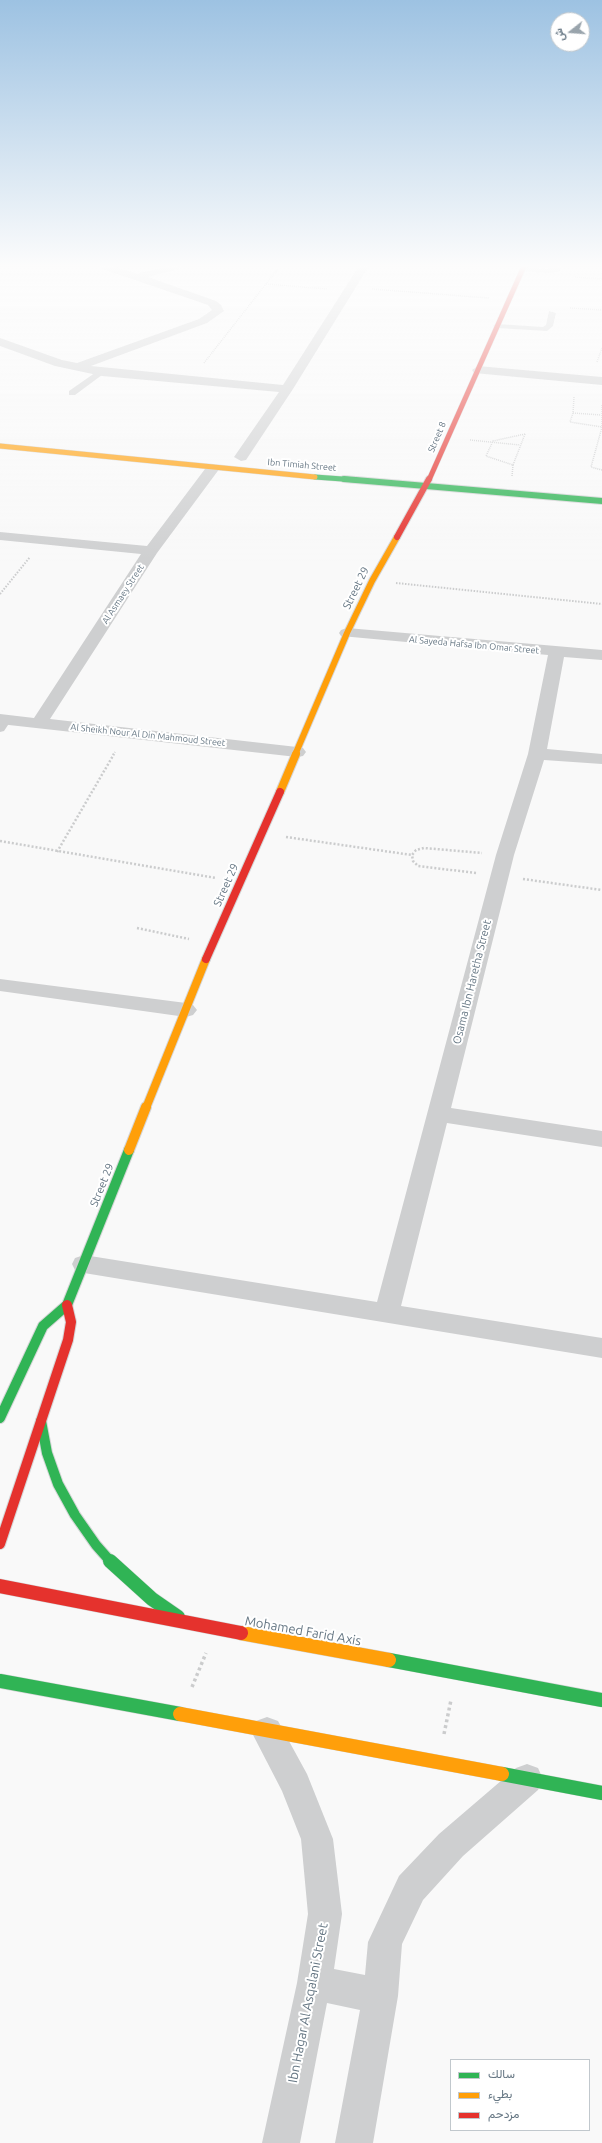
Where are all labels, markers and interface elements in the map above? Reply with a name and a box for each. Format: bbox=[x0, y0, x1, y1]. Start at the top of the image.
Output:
north arrow bbox=[550, 12, 590, 52]
text: ش bbox=[552, 27, 567, 43]
street label: Street 8 bbox=[426, 420, 448, 454]
street label: Ibn Timiah Street bbox=[267, 457, 337, 473]
street label: Al Asmaey Street bbox=[100, 562, 146, 626]
street label: Street 29 bbox=[340, 565, 372, 611]
street label: Al Sayeda Hafsa Ibn Omar Street bbox=[409, 634, 539, 656]
street label: Al Sheikh Nour Al Din Mahmoud Street bbox=[70, 722, 226, 748]
street label: Street 29 bbox=[211, 861, 241, 909]
street label: Osama Ibn Haretha Street bbox=[450, 918, 494, 1046]
street label: Street 29 bbox=[87, 1161, 117, 1209]
street label: Mohamed Farid Axis bbox=[244, 1613, 362, 1649]
street label: Ibn Hagar Al Asqalani Street bbox=[285, 1922, 331, 2084]
legend bbox=[450, 2059, 590, 2131]
text: سالك bbox=[488, 2067, 515, 2080]
text: بطيء bbox=[488, 2087, 512, 2100]
text: مزدحم bbox=[488, 2107, 519, 2120]

